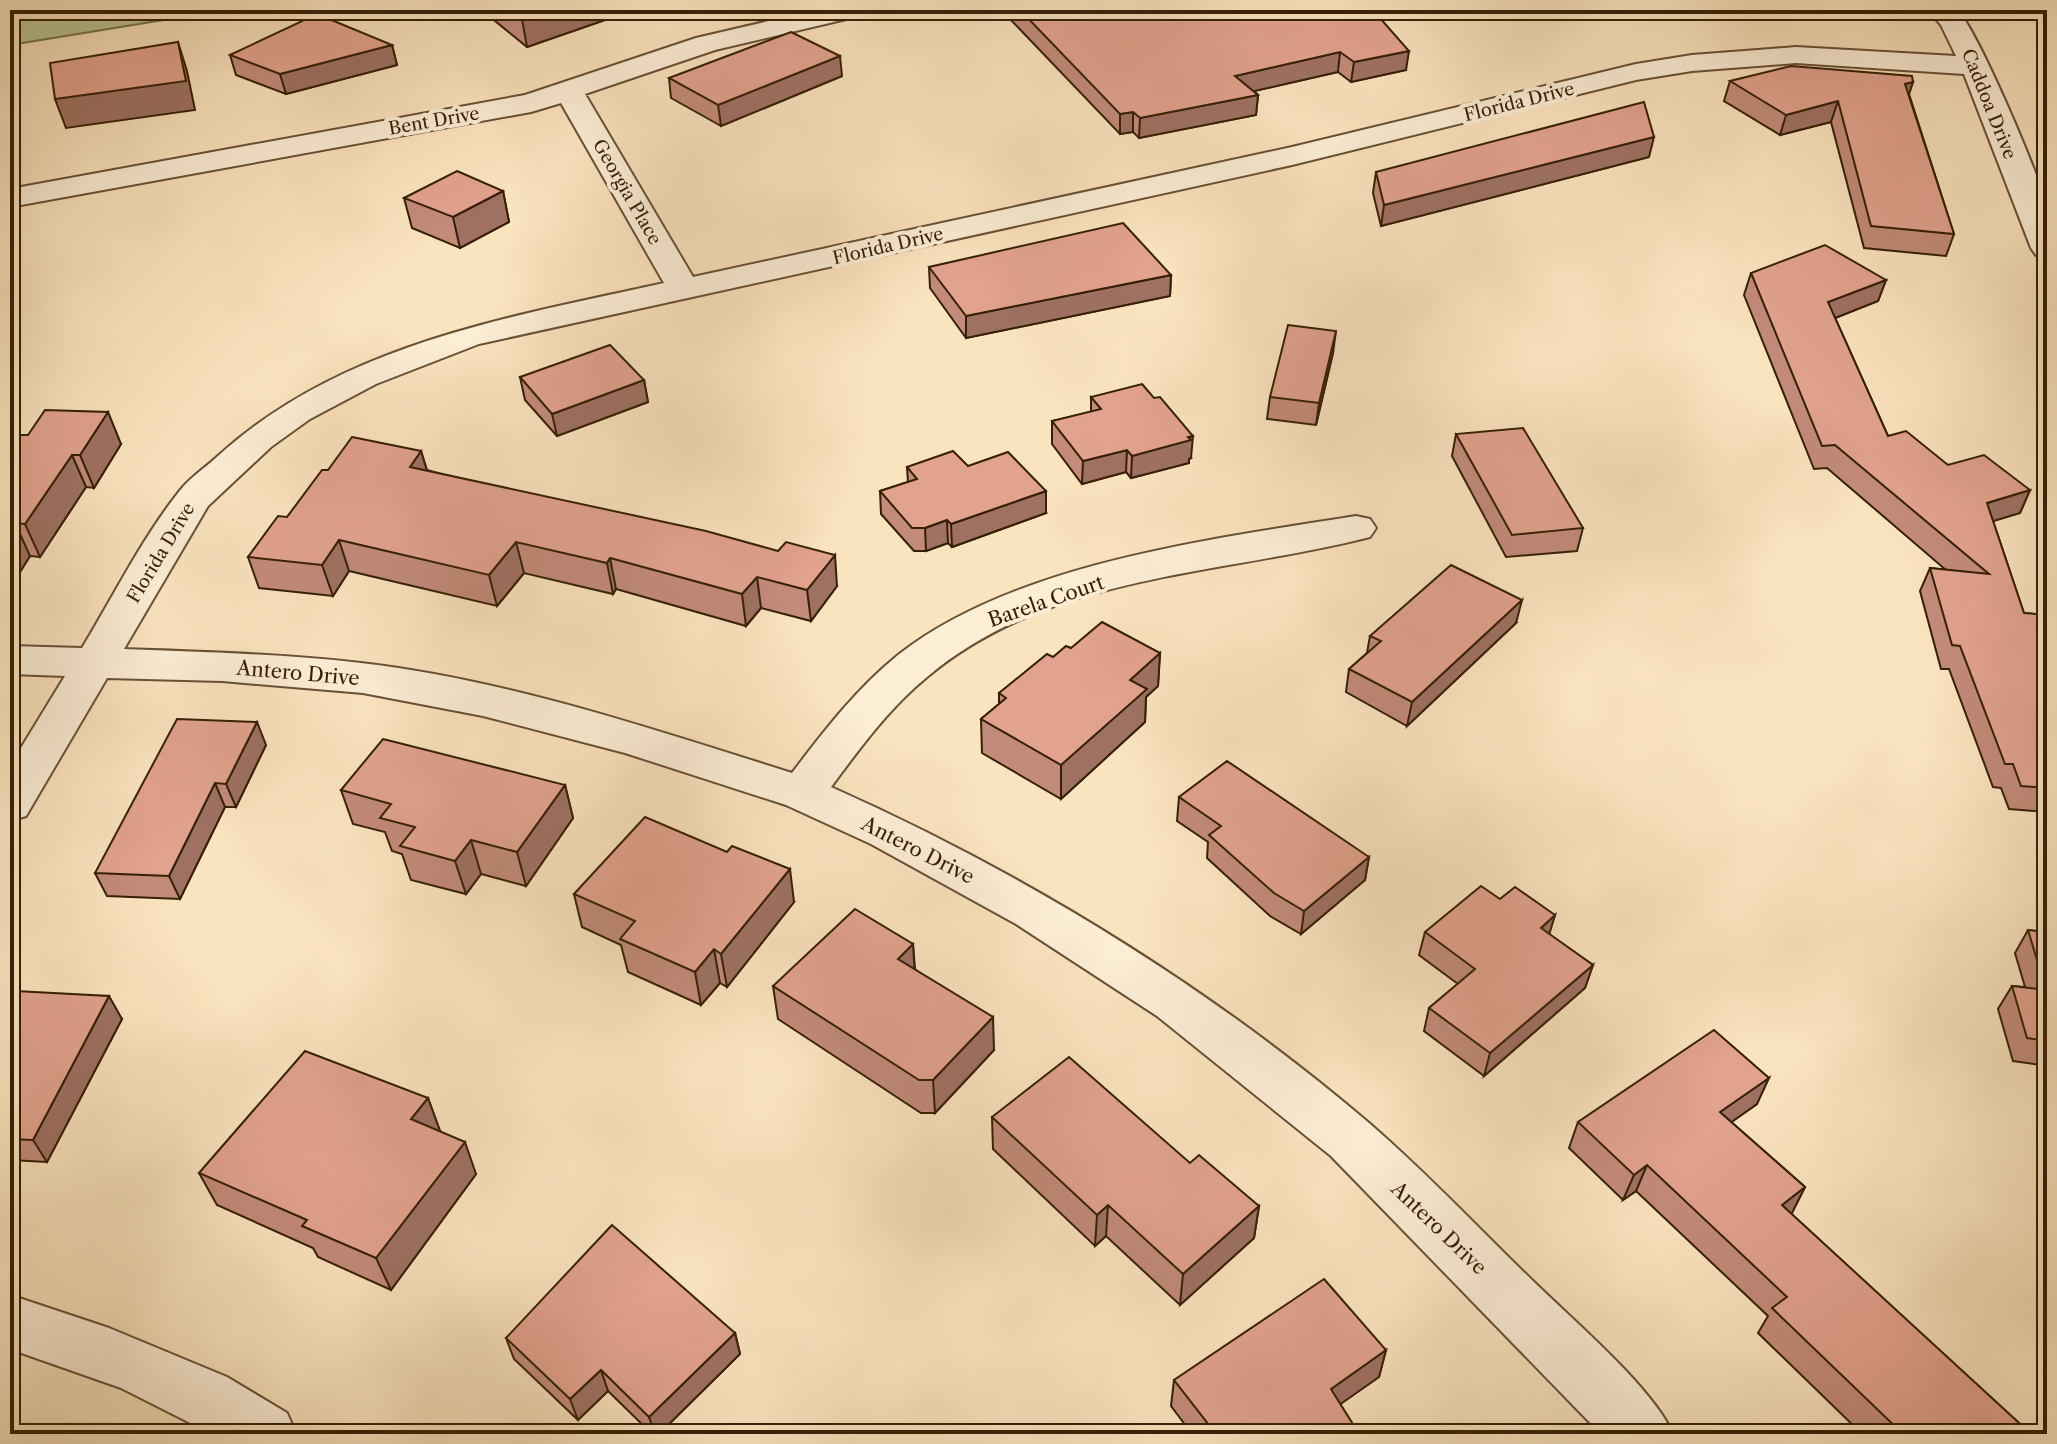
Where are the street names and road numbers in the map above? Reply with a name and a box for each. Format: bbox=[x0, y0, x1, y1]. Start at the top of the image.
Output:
street label: Caddoa Drive bbox=[1957, 46, 2021, 162]
street label: Florida Drive bbox=[1462, 78, 1576, 126]
street label: Bent Drive bbox=[387, 102, 481, 140]
street label: Georgia Place bbox=[588, 135, 666, 249]
street label: Florida Drive bbox=[831, 223, 945, 269]
street label: Florida Drive bbox=[122, 499, 200, 607]
street label: Barela Court bbox=[985, 570, 1107, 632]
street label: Antero Drive bbox=[235, 656, 360, 690]
street label: Antero Drive bbox=[857, 811, 978, 889]
street label: Antero Drive bbox=[1386, 1176, 1492, 1279]

